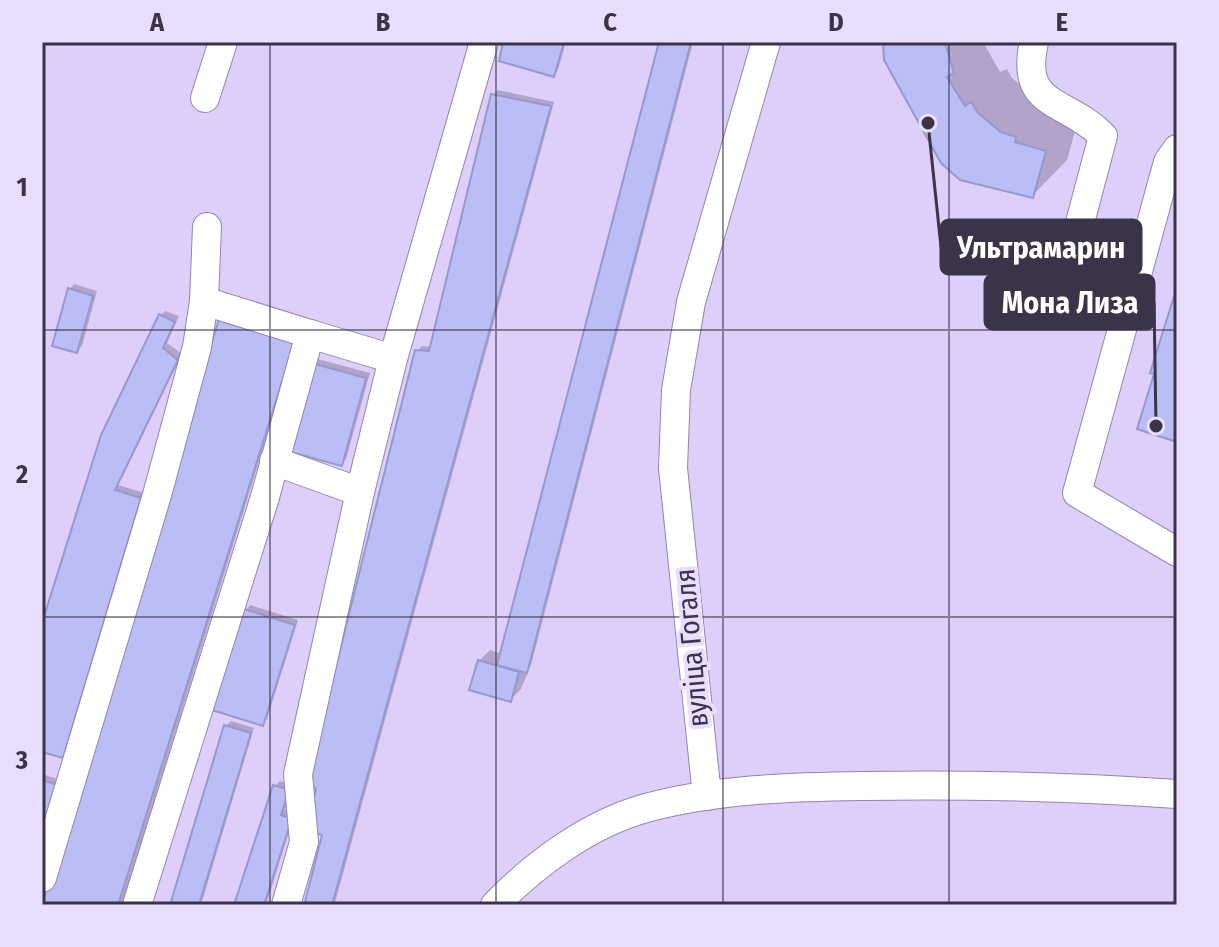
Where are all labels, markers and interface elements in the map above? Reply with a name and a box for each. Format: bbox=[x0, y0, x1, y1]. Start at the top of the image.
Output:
text: A bbox=[149, 7, 165, 38]
text: B bbox=[376, 7, 391, 38]
text: C bbox=[603, 7, 617, 38]
text: D bbox=[828, 7, 844, 38]
text: E bbox=[1056, 7, 1068, 38]
text: 1 bbox=[17, 172, 28, 203]
callout: Ультрамарин bbox=[941, 220, 1141, 274]
text: Ультрамарин bbox=[956, 230, 1125, 266]
callout: Мона Лиза bbox=[985, 275, 1154, 329]
text: Мона Лиза bbox=[1002, 285, 1138, 321]
text: 2 bbox=[15, 459, 28, 490]
street label: вуліца Гогаля bbox=[668, 567, 715, 729]
text: 3 bbox=[15, 745, 28, 776]

